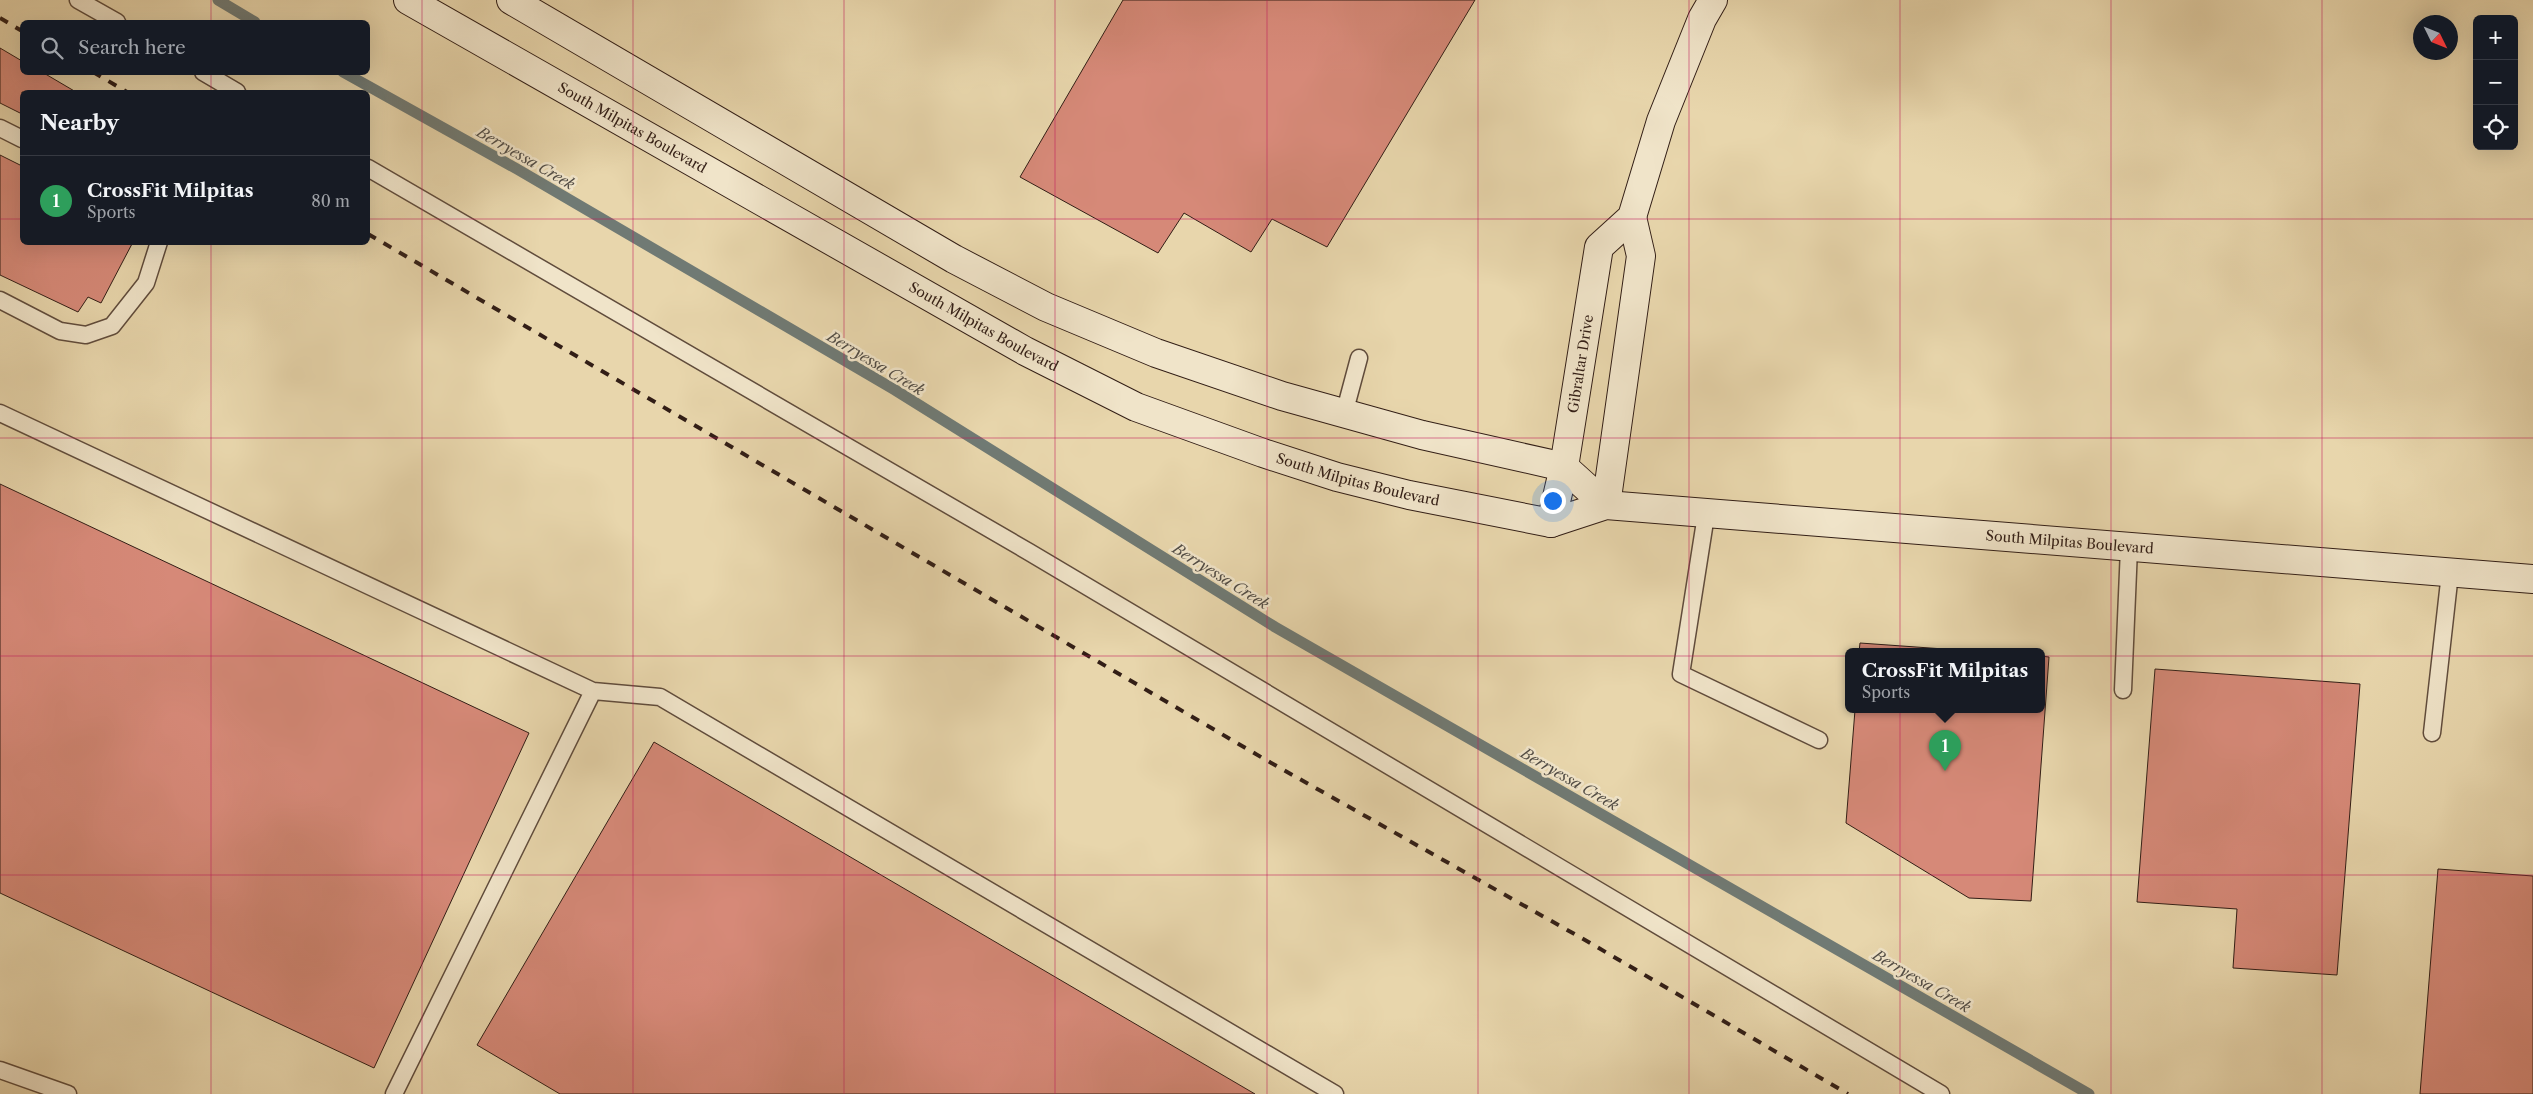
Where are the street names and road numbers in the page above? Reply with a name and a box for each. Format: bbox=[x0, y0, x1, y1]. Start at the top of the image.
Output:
street label: South Milpitas Boulevard bbox=[555, 78, 710, 177]
street label: South Milpitas Boulevard bbox=[906, 278, 1062, 376]
street label: Gibraltar Drive bbox=[1564, 313, 1597, 414]
street label: South Milpitas Boulevard bbox=[1274, 449, 1442, 510]
street label: South Milpitas Boulevard bbox=[1985, 526, 2155, 558]

